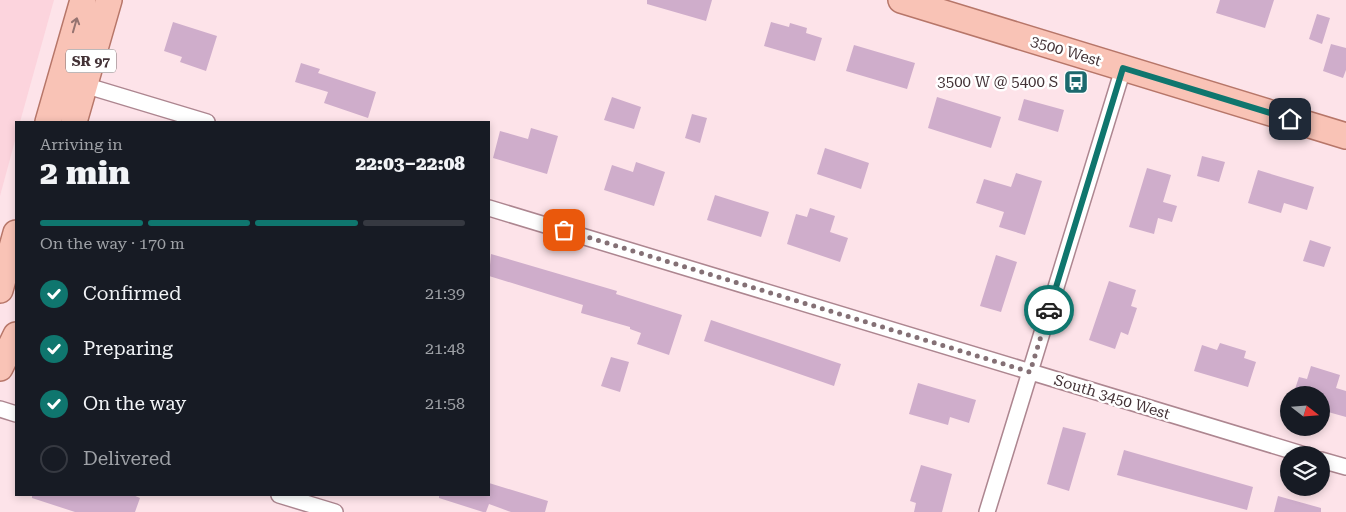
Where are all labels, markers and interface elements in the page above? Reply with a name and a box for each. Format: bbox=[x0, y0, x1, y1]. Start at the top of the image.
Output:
one-way arrow bbox=[71, 18, 81, 34]
street label: 3500 West bbox=[1028, 32, 1104, 70]
road number: SR 97 bbox=[66, 49, 116, 72]
bus stop icon: 3500 W @ 5400 S bbox=[1063, 69, 1089, 95]
place label: 3500 W @ 5400 S bbox=[937, 73, 1058, 91]
pin bbox=[1269, 98, 1311, 140]
icon: home bbox=[1276, 105, 1304, 133]
text: Arriving in bbox=[40, 135, 123, 154]
text: 22:03–22:08 bbox=[356, 152, 465, 175]
text: 2 min bbox=[40, 154, 130, 192]
pin bbox=[543, 209, 585, 251]
icon: bag bbox=[550, 216, 578, 244]
text: On the way · 170 m bbox=[40, 234, 185, 253]
icon: check bbox=[40, 280, 68, 308]
text: Confirmed bbox=[83, 282, 181, 305]
text: 21:39 bbox=[425, 284, 465, 303]
courier bbox=[1024, 285, 1074, 335]
icon: car bbox=[1035, 296, 1063, 324]
icon: check bbox=[40, 335, 68, 363]
text: Preparing bbox=[83, 337, 173, 360]
text: 21:48 bbox=[425, 339, 465, 358]
street label: South 3450 West bbox=[1052, 371, 1172, 423]
north arrow bbox=[1280, 386, 1330, 436]
map controls bbox=[1280, 386, 1330, 496]
icon: check bbox=[40, 390, 68, 418]
text: On the way bbox=[83, 392, 186, 415]
text: 21:58 bbox=[425, 394, 465, 413]
button: layers bbox=[1280, 446, 1330, 496]
text: Delivered bbox=[83, 447, 171, 470]

